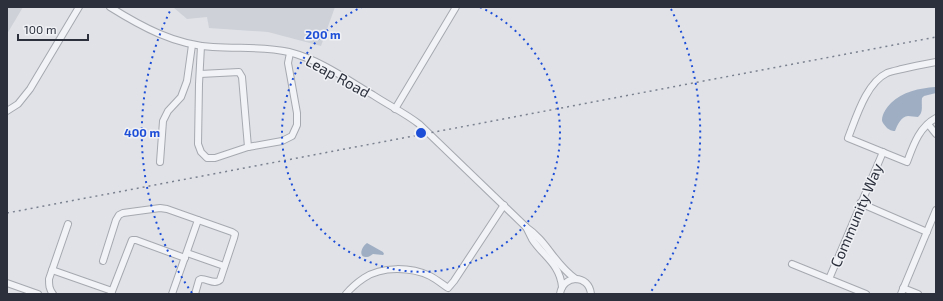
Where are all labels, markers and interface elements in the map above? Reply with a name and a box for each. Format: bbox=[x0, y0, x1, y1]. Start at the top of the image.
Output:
scale bar bbox=[18, 16, 88, 42]
text: 100 m bbox=[24, 22, 56, 36]
text: 200 m bbox=[305, 27, 341, 41]
street label: Leap Road bbox=[303, 51, 373, 101]
text: 400 m bbox=[124, 125, 160, 139]
centre of rings bbox=[414, 126, 428, 140]
street label: Community Way bbox=[826, 160, 886, 270]

